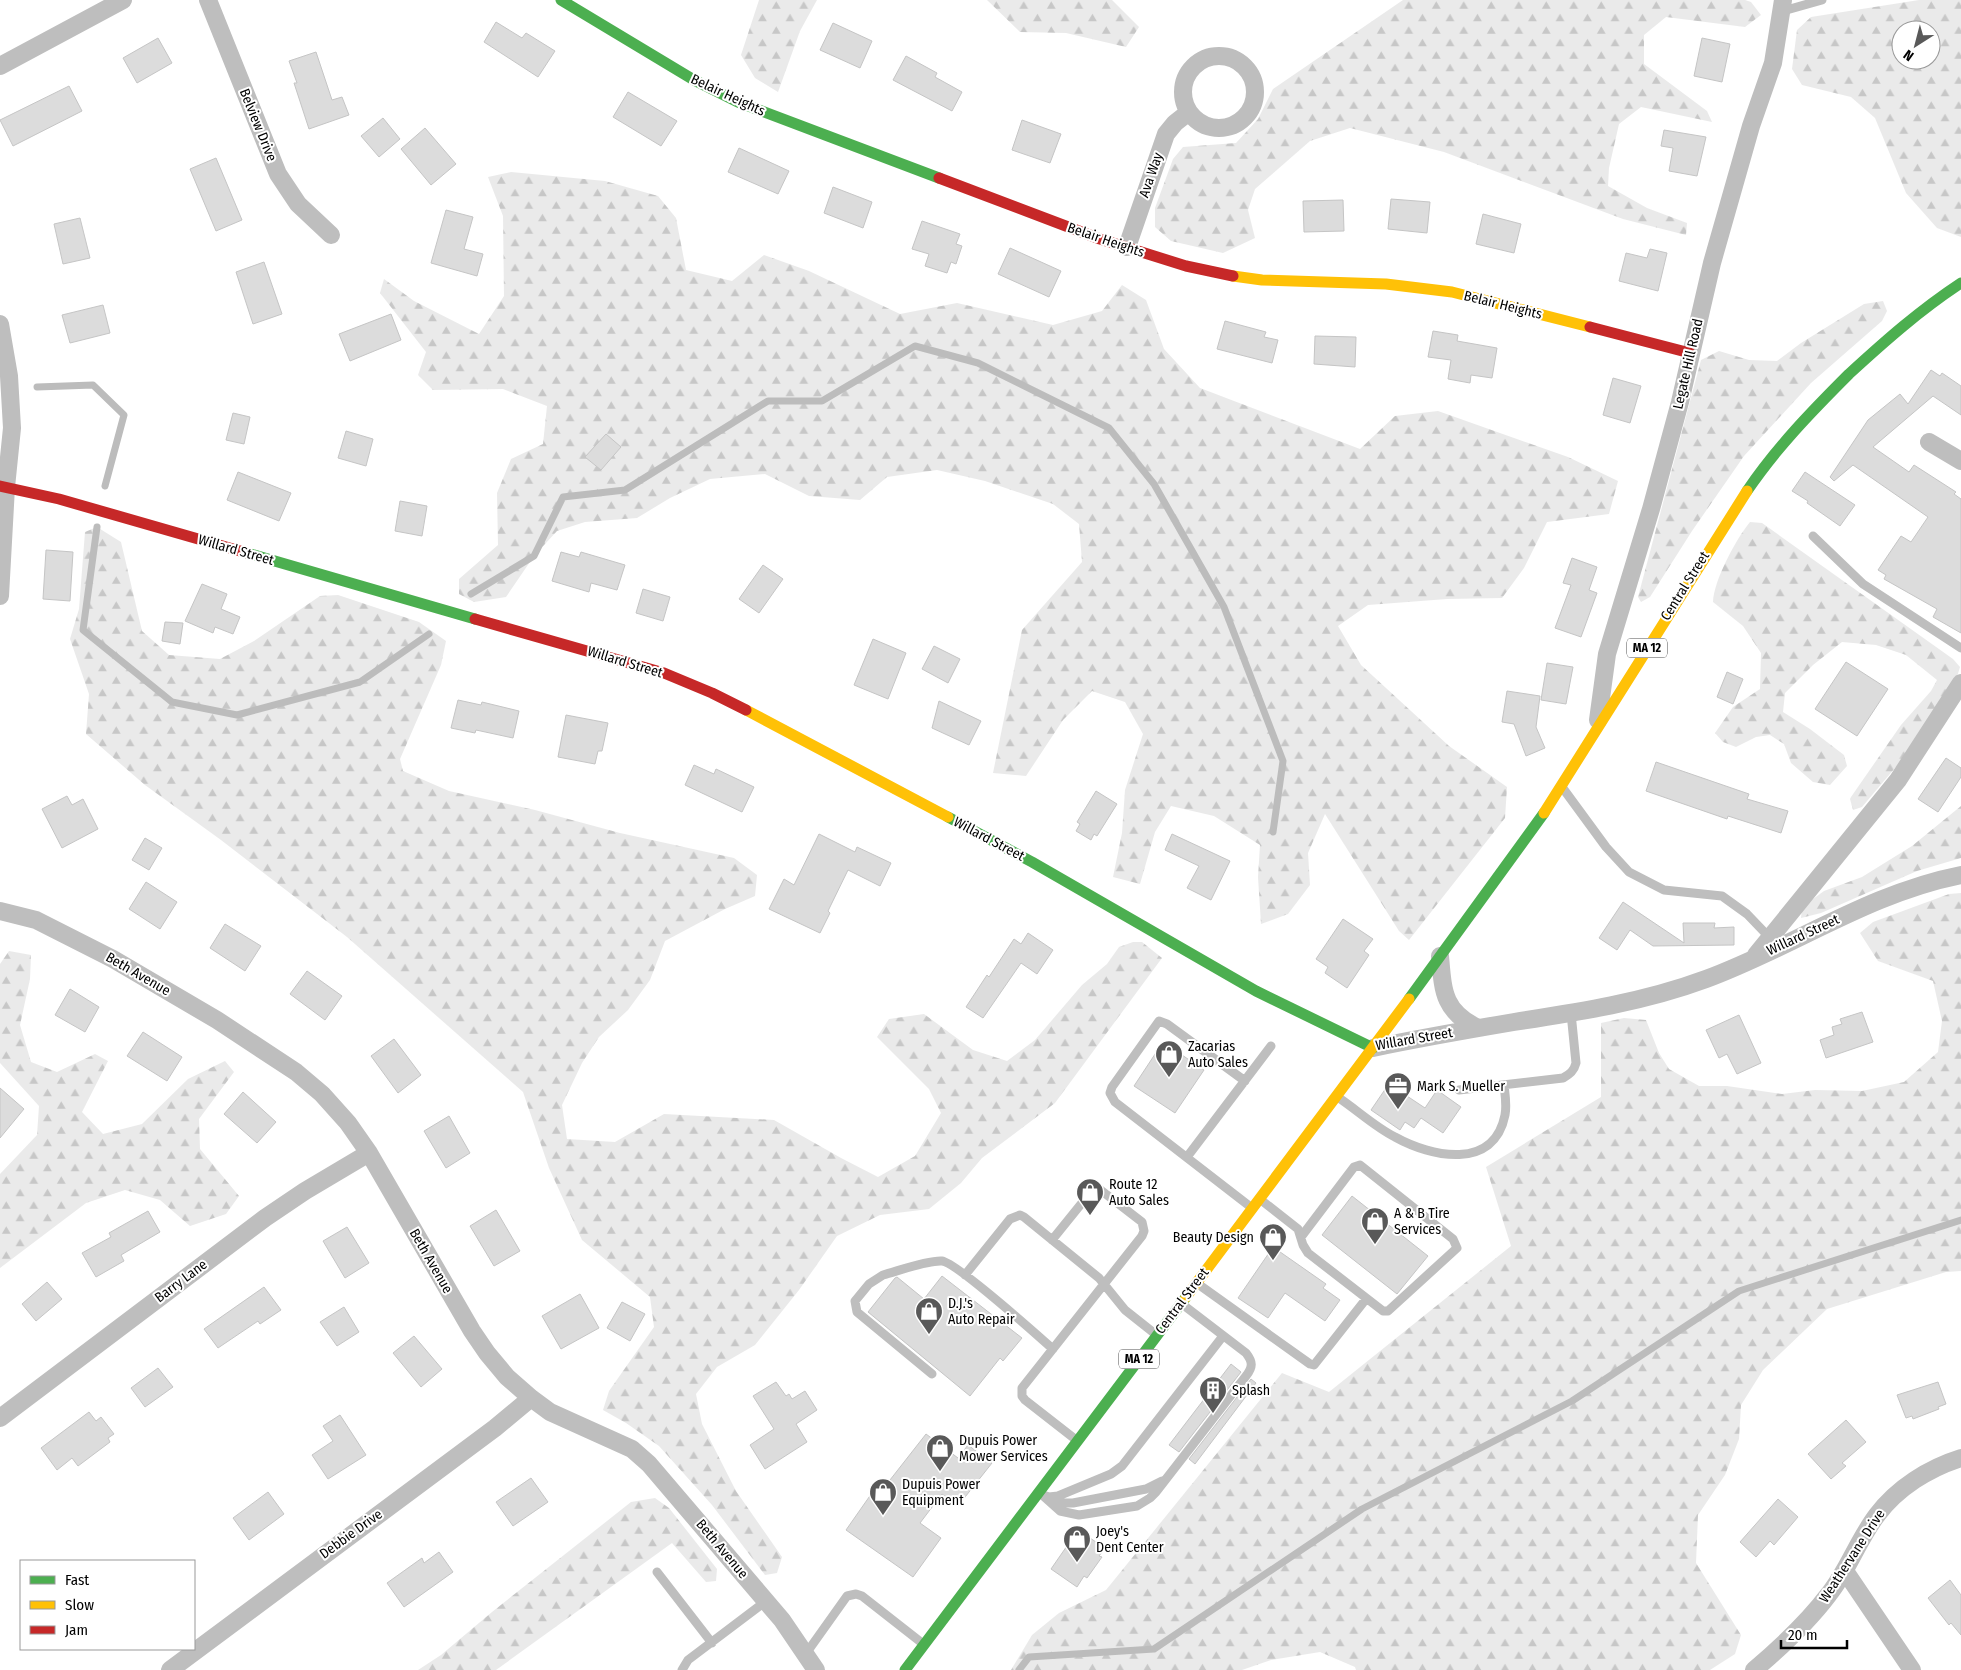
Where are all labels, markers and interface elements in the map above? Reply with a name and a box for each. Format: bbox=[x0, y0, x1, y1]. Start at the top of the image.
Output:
north arrow bbox=[1891, 20, 1941, 70]
text: N bbox=[1900, 46, 1917, 64]
street label: Belair Heights bbox=[688, 70, 768, 120]
street label: Belview Drive bbox=[236, 86, 280, 164]
street label: Ava Way bbox=[1135, 150, 1167, 200]
street label: Belair Heights bbox=[1065, 219, 1147, 261]
street label: Belair Heights bbox=[1462, 287, 1544, 323]
street label: Legate Hill Road bbox=[1669, 317, 1707, 411]
street label: Willard Street bbox=[196, 531, 276, 569]
street label: Central Street bbox=[1657, 548, 1713, 624]
road number: MA 12 bbox=[1627, 638, 1667, 658]
street label: Willard Street bbox=[585, 642, 665, 682]
street label: Willard Street bbox=[951, 813, 1028, 865]
street label: Willard Street bbox=[1764, 911, 1842, 959]
street label: Beth Avenue bbox=[103, 949, 173, 999]
street label: Willard Street bbox=[1374, 1024, 1454, 1054]
place label: Zacarias Auto Sales bbox=[1188, 1038, 1248, 1071]
shop icon: Zacarias Auto Sales bbox=[1154, 1039, 1184, 1078]
office icon: Mark S. Mueller bbox=[1383, 1071, 1413, 1110]
place label: Mark S. Mueller bbox=[1417, 1078, 1505, 1095]
place label: Route 12 Auto Sales bbox=[1109, 1176, 1169, 1209]
shop icon: Route 12 Auto Sales bbox=[1075, 1177, 1105, 1216]
place label: A & B Tire Services bbox=[1394, 1205, 1450, 1238]
shop icon: A & B Tire Services bbox=[1360, 1206, 1390, 1245]
shop icon: Beauty Design bbox=[1258, 1222, 1288, 1261]
street label: Beth Avenue bbox=[406, 1226, 456, 1296]
place label: Beauty Design bbox=[1173, 1229, 1254, 1246]
street label: Barry Lane bbox=[151, 1256, 211, 1306]
street label: Central Street bbox=[1152, 1264, 1213, 1337]
place label: D.J.'s Auto Repair bbox=[948, 1295, 1015, 1328]
shop icon: D.J.'s Auto Repair bbox=[914, 1296, 944, 1335]
road number: MA 12 bbox=[1119, 1350, 1159, 1368]
building icon: Splash bbox=[1198, 1375, 1228, 1414]
place label: Splash bbox=[1232, 1382, 1270, 1399]
place label: Dupuis Power Mower Services bbox=[959, 1432, 1048, 1465]
shop icon: Dupuis Power Mower Services bbox=[925, 1433, 955, 1472]
place label: Dupuis Power Equipment bbox=[902, 1476, 980, 1509]
shop icon: Dupuis Power Equipment bbox=[868, 1477, 898, 1516]
street label: Debbie Drive bbox=[316, 1506, 386, 1562]
street label: Weathervane Drive bbox=[1815, 1506, 1889, 1606]
street label: Beth Avenue bbox=[692, 1516, 752, 1582]
place label: Joey's Dent Center bbox=[1096, 1523, 1164, 1556]
shop icon: Joey's Dent Center bbox=[1062, 1524, 1092, 1563]
legend bbox=[20, 1560, 195, 1650]
text: Fast bbox=[65, 1571, 89, 1589]
text: Slow bbox=[65, 1596, 94, 1614]
scale bar bbox=[1781, 1618, 1847, 1650]
text: Jam bbox=[65, 1621, 88, 1639]
text: 20 m bbox=[1788, 1626, 1818, 1644]

